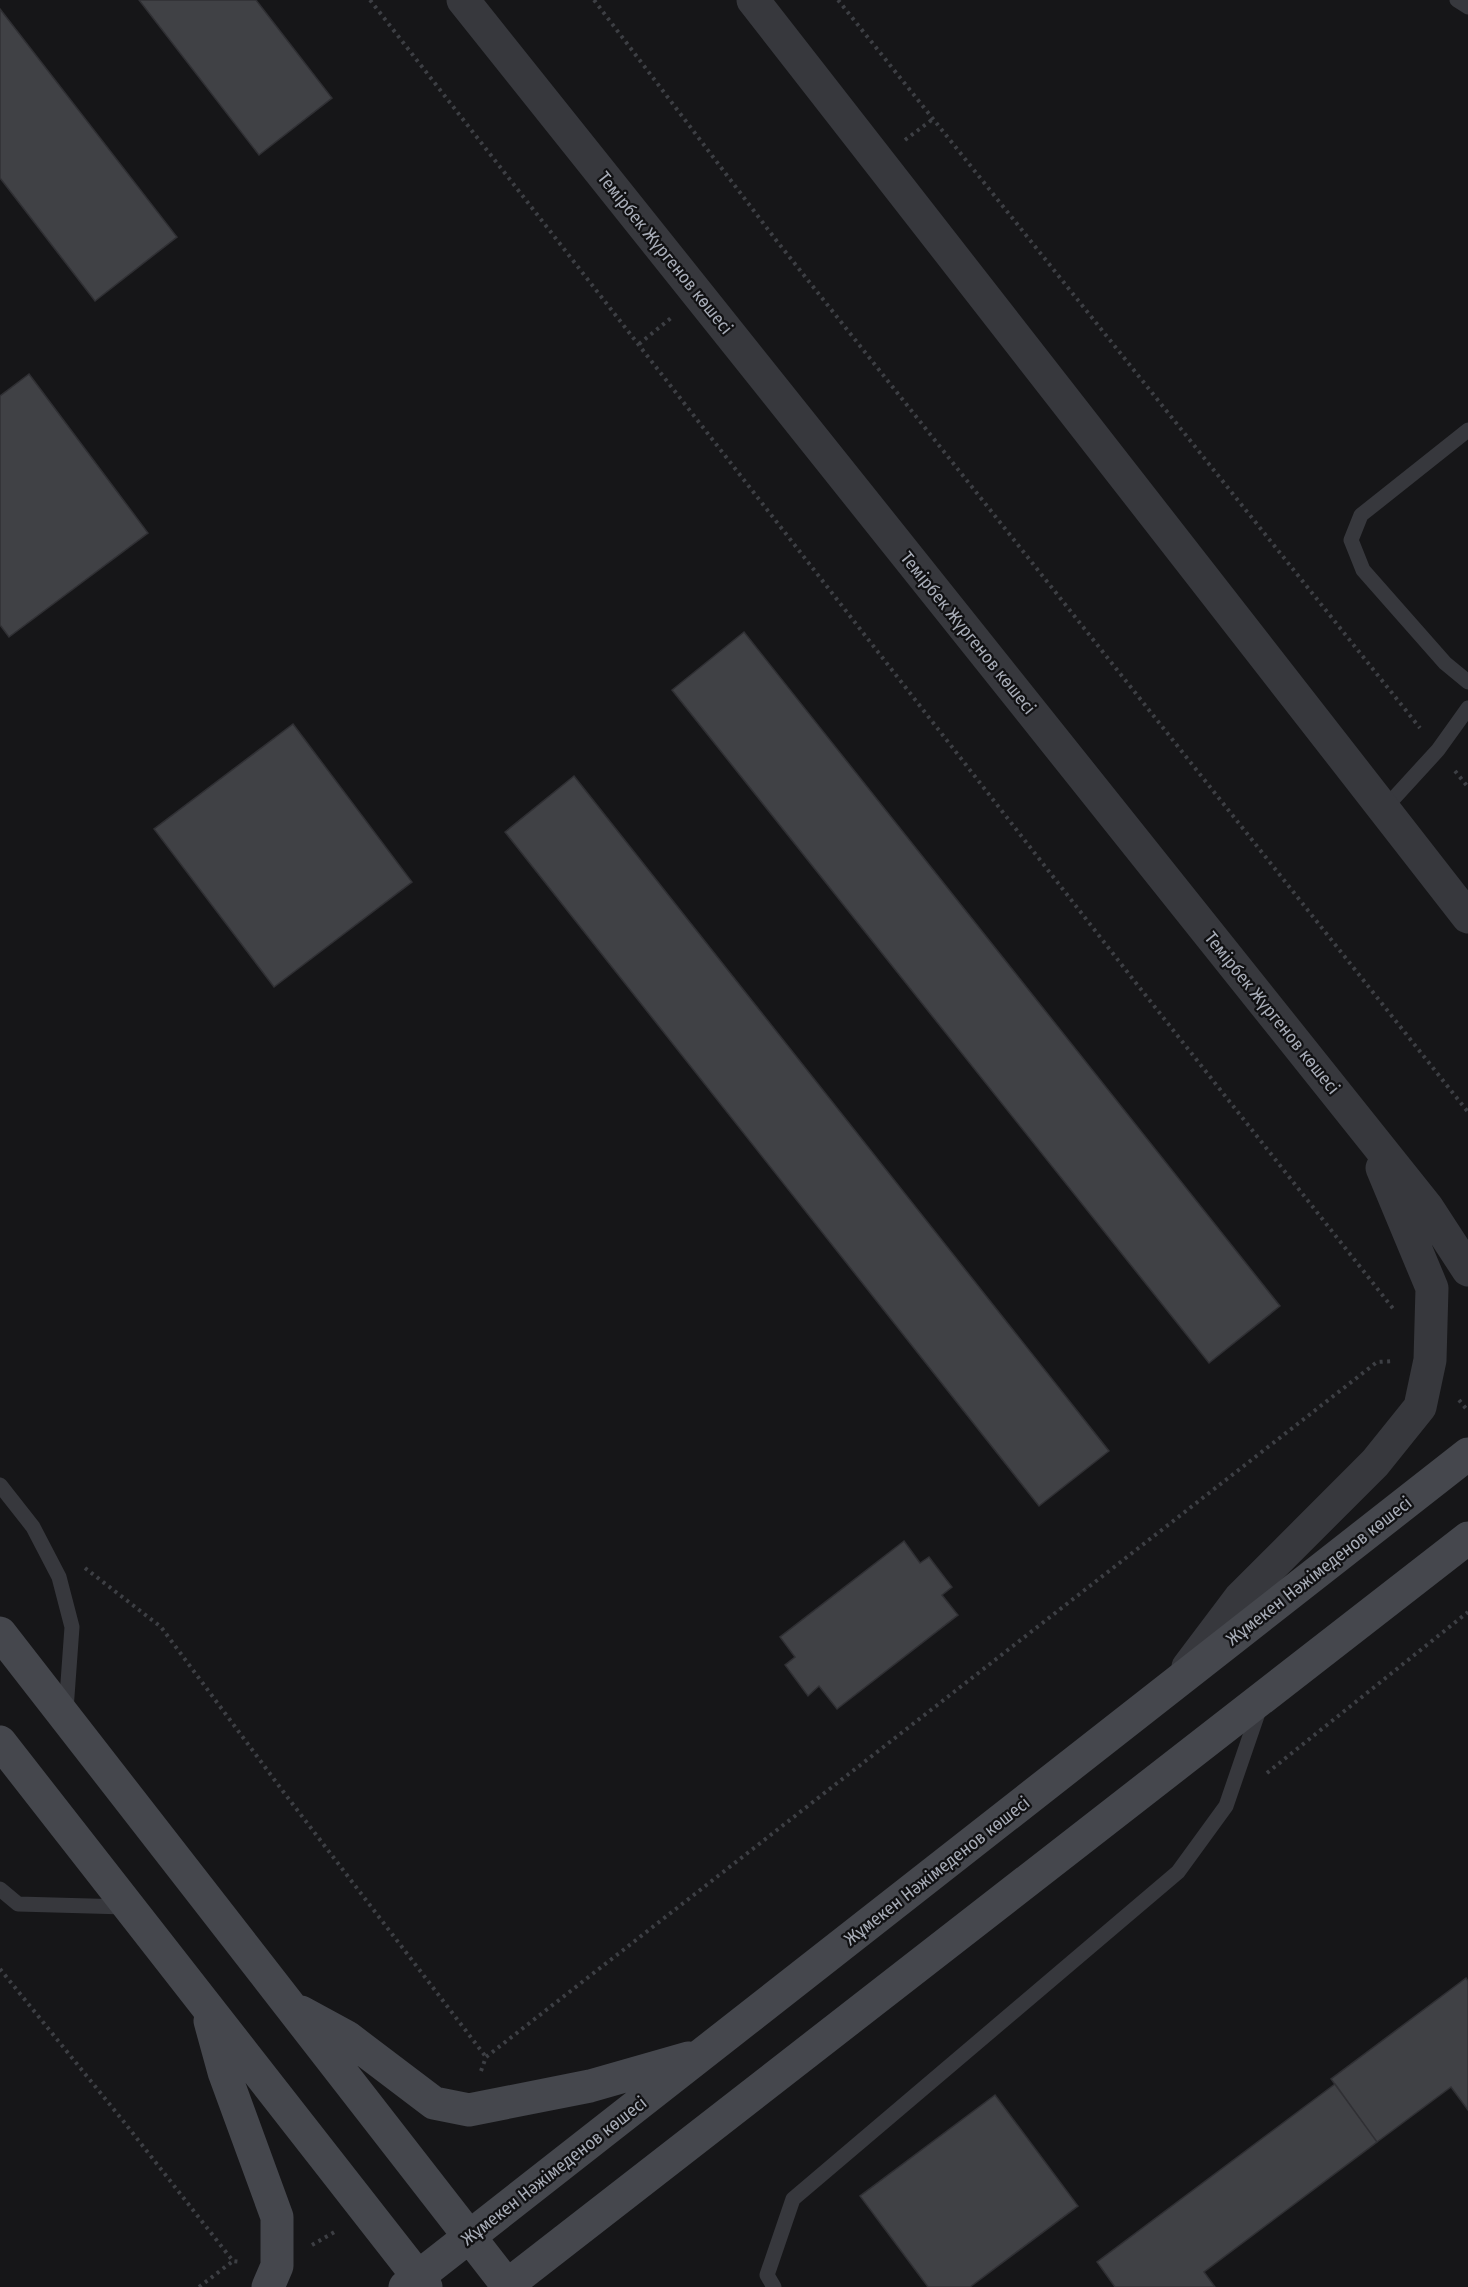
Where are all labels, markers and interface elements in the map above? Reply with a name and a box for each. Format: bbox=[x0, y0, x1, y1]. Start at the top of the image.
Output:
street label: Темірбек Жүргенов көшесі bbox=[593, 167, 737, 339]
street label: Темірбек Жүргенов көшесі bbox=[896, 547, 1040, 719]
street label: Темірбек Жүргенов көшесі bbox=[1200, 927, 1344, 1099]
street label: Жұмекен Нәжімеденов көшесі bbox=[1222, 1492, 1416, 1650]
street label: Жұмекен Нәжімеденов көшесі bbox=[840, 1792, 1034, 1950]
street label: Жұмекен Нәжімеденов көшесі bbox=[457, 2092, 651, 2250]

